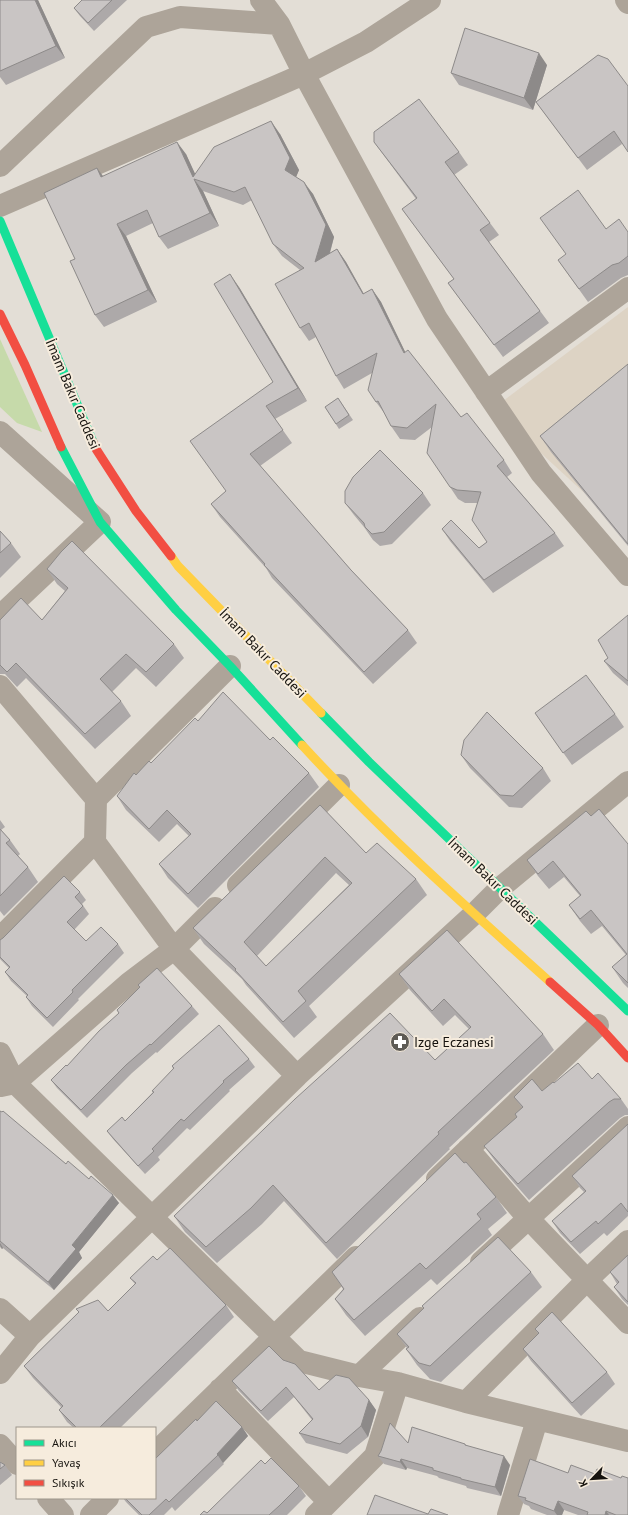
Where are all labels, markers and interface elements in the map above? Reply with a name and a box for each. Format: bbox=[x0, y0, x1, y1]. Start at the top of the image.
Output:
street label: İmam Bakır Caddesi bbox=[42, 336, 104, 452]
street label: İmam Bakır Caddesi bbox=[216, 604, 310, 702]
street label: İmam Bakır Caddesi bbox=[444, 834, 542, 928]
pharmacy icon: Izge Eczanesi bbox=[389, 1031, 411, 1053]
place label: Izge Eczanesi bbox=[414, 1033, 494, 1051]
legend bbox=[16, 1427, 156, 1499]
text: Akıcı bbox=[52, 1435, 77, 1450]
text: Yavaş bbox=[52, 1455, 81, 1470]
north arrow bbox=[572, 1459, 612, 1499]
text: Sıkışık bbox=[52, 1475, 85, 1490]
text: K bbox=[575, 1477, 591, 1489]

